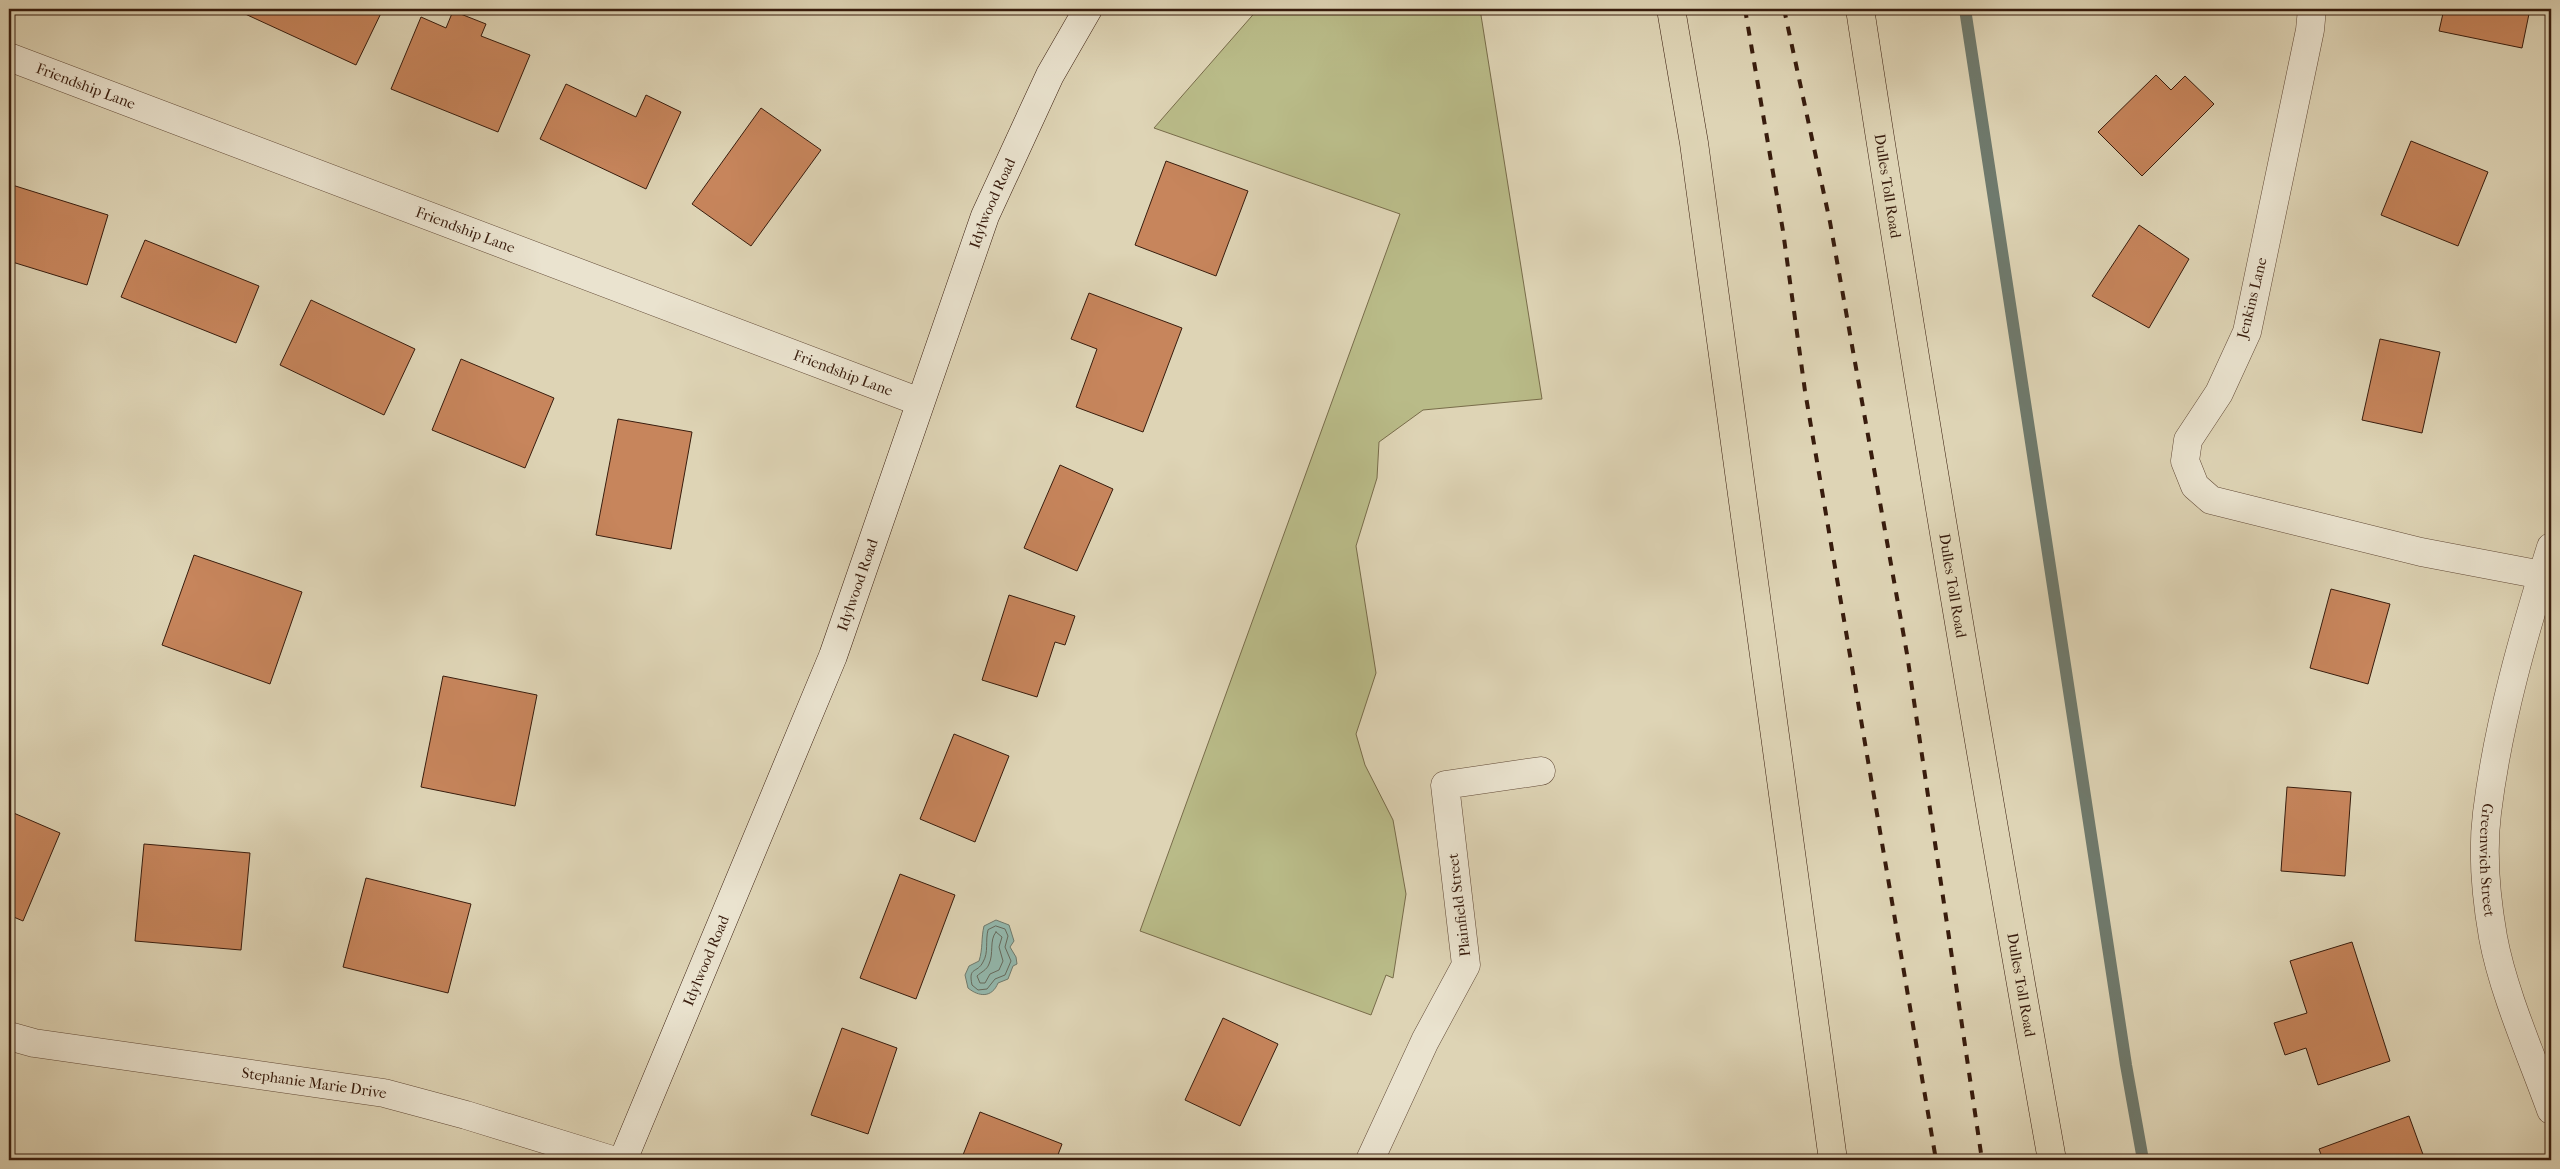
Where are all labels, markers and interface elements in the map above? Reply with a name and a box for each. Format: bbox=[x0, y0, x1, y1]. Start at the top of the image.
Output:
street label: Friendship Lane bbox=[33, 59, 138, 113]
street label: Dulles Toll Road bbox=[1870, 132, 1905, 240]
street label: Idylwood Road bbox=[965, 155, 1020, 251]
street label: Friendship Lane bbox=[413, 203, 518, 257]
street label: Jenkins Lane bbox=[2233, 255, 2271, 341]
street label: Friendship Lane bbox=[791, 346, 896, 400]
street label: Dulles Toll Road bbox=[1935, 532, 1970, 640]
street label: Idylwood Road bbox=[833, 536, 882, 634]
street label: Greenwich Street bbox=[2476, 802, 2499, 918]
street label: Plainfield Street bbox=[1444, 852, 1474, 958]
street label: Idylwood Road bbox=[679, 912, 733, 1009]
street label: Dulles Toll Road bbox=[2003, 931, 2039, 1039]
street label: Stephanie Marie Drive bbox=[240, 1064, 388, 1102]

